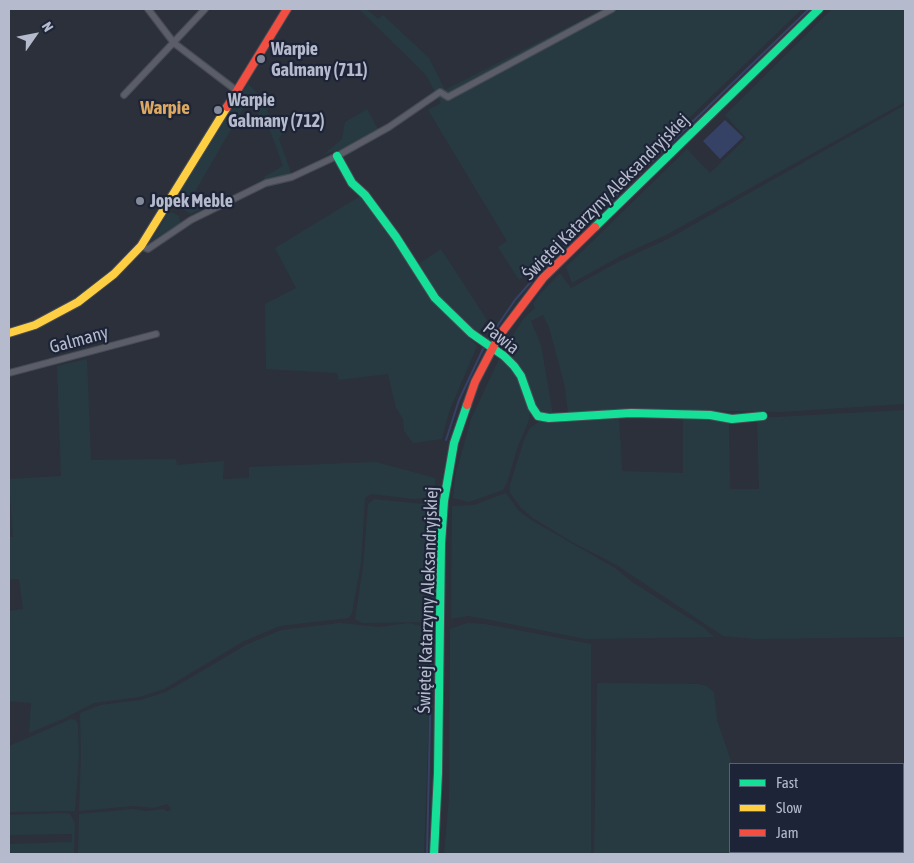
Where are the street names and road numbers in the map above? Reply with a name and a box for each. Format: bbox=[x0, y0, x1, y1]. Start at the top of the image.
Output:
street label: Świętej Katarzyny Aleksandryjskiej bbox=[518, 109, 694, 285]
street label: Pawia bbox=[479, 317, 523, 359]
street label: Galmany bbox=[47, 322, 111, 358]
street label: Świętej Katarzyny Aleksandryjskiej bbox=[413, 486, 443, 714]

